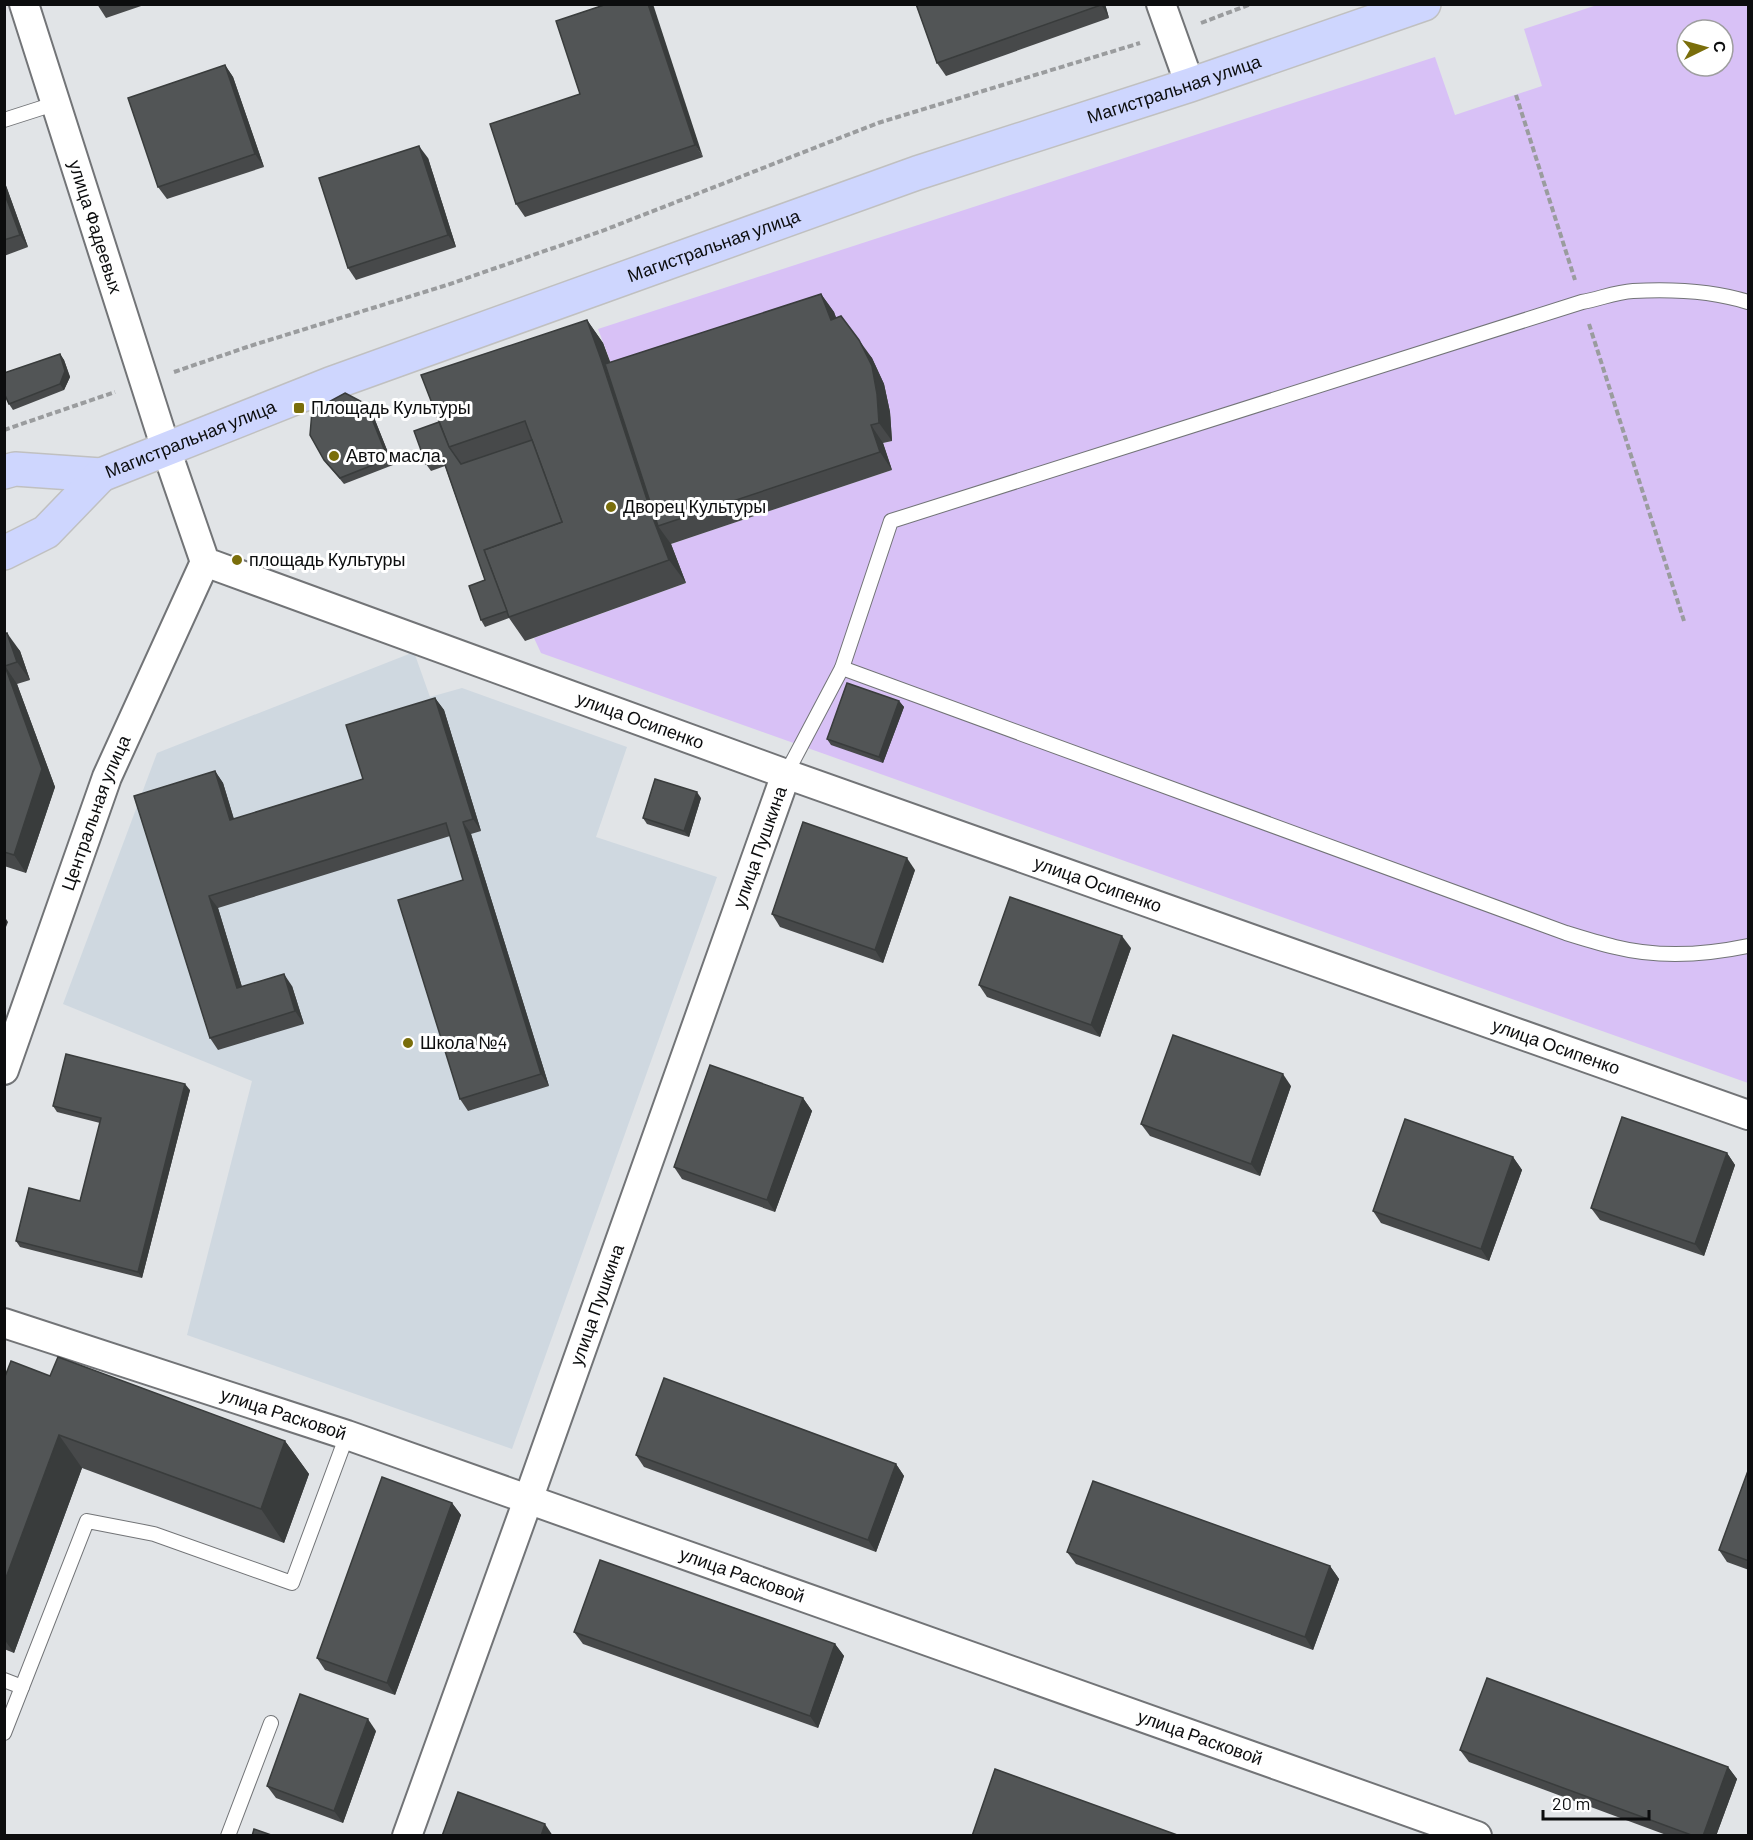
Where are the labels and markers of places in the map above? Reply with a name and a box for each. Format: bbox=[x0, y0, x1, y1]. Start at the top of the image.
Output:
place label: Площадь Культуры bbox=[311, 396, 471, 418]
marker: Площадь Культуры bbox=[292, 401, 306, 415]
place label: Авто масла. bbox=[346, 444, 446, 466]
marker: Авто масла. bbox=[327, 449, 341, 463]
place label: Дворец Культуры bbox=[623, 495, 766, 517]
marker: Дворец Культуры bbox=[604, 500, 618, 514]
place label: площадь Культуры bbox=[249, 548, 406, 570]
marker: площадь Культуры bbox=[230, 553, 244, 567]
place label: Школа №4 bbox=[420, 1031, 508, 1053]
marker: Школа №4 bbox=[401, 1036, 415, 1050]

